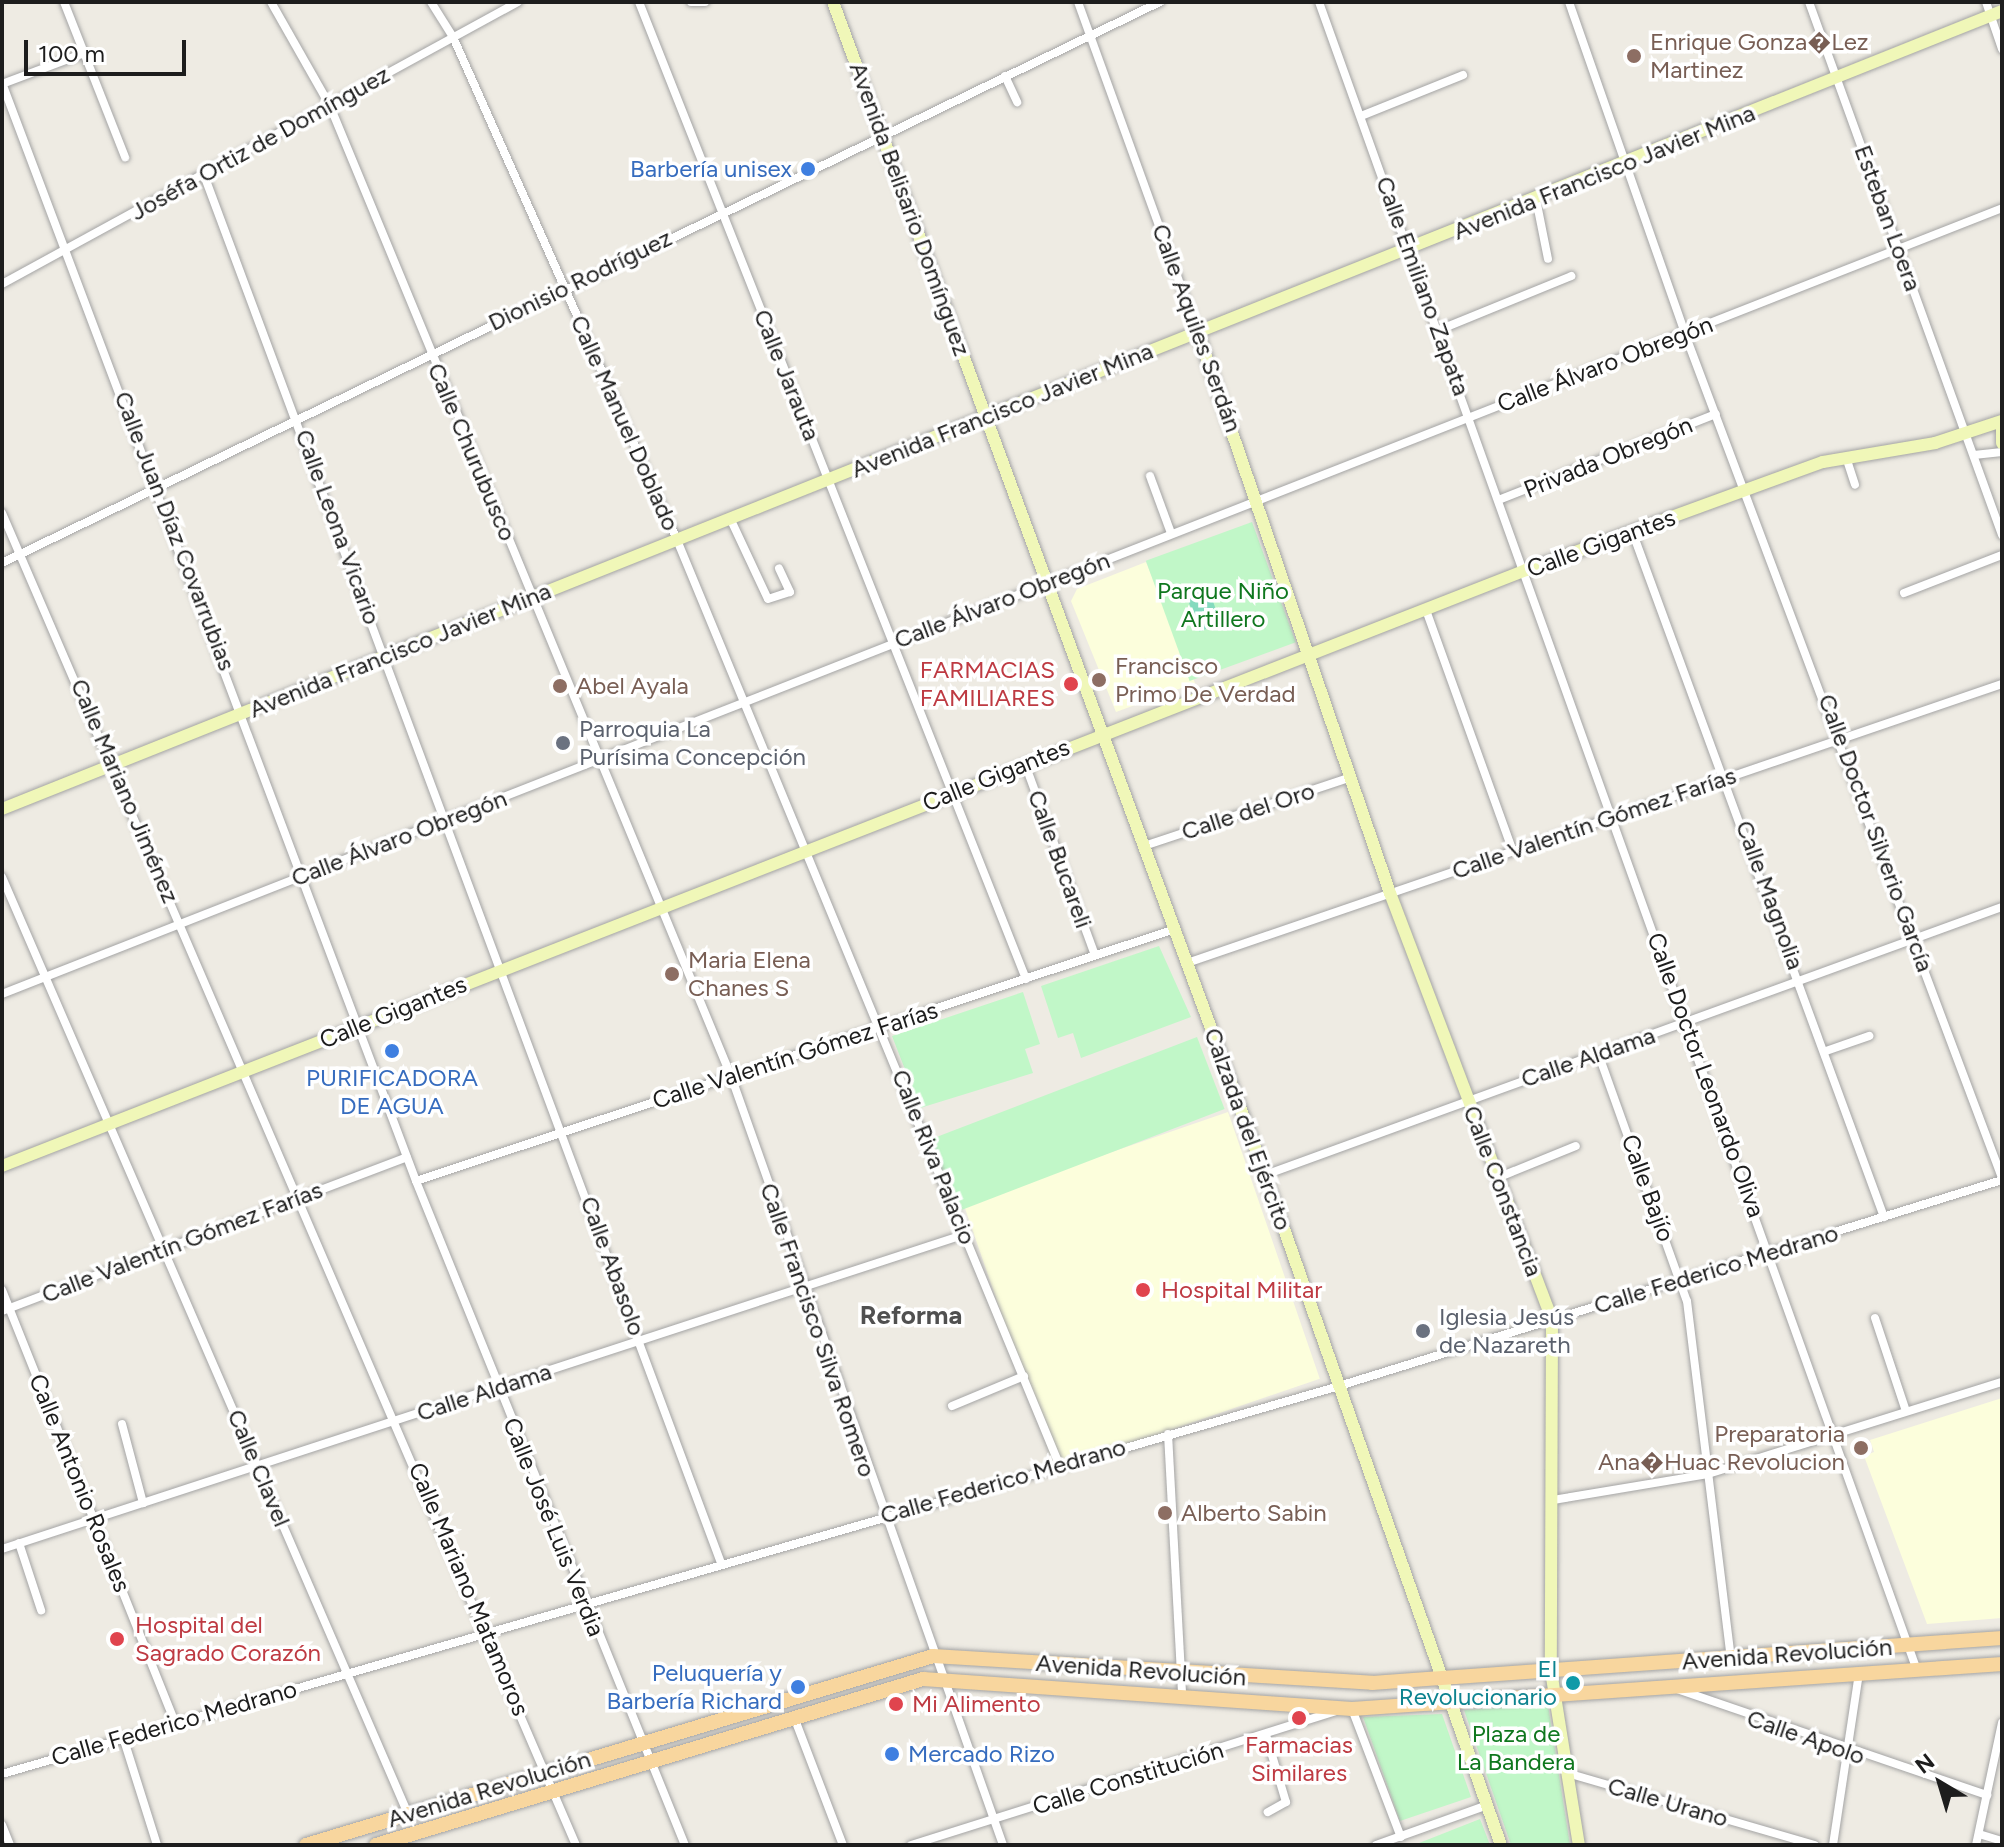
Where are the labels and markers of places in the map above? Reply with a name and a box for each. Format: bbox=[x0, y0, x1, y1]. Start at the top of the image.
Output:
place label: Enrique Gonza�Lez Martinez bbox=[1650, 28, 1869, 84]
marker: Enrique Gonza�Lez Martinez bbox=[1625, 47, 1643, 65]
place label: Barbería unisex bbox=[630, 155, 792, 183]
marker: Barbería unisex bbox=[799, 160, 817, 178]
place label: Francisco Primo De Verdad bbox=[1115, 652, 1296, 708]
place label: FARMACIAS FAMILIARES bbox=[920, 656, 1055, 712]
marker: Francisco Primo De Verdad bbox=[1090, 671, 1108, 689]
place label: Abel Ayala bbox=[576, 672, 689, 700]
marker: FARMACIAS FAMILIARES bbox=[1062, 675, 1080, 693]
marker: Abel Ayala bbox=[551, 677, 569, 695]
place label: Parroquia La Purísima Concepción bbox=[579, 715, 806, 771]
marker: Parroquia La Purísima Concepción bbox=[554, 734, 572, 752]
place label: Maria Elena Chanes S bbox=[688, 946, 811, 1002]
marker: Maria Elena Chanes S bbox=[663, 965, 681, 983]
marker: PURIFICADORA DE AGUA bbox=[383, 1042, 401, 1060]
place label: PURIFICADORA DE AGUA bbox=[306, 1064, 478, 1120]
place label: Hospital Militar bbox=[1161, 1276, 1322, 1304]
marker: Hospital Militar bbox=[1132, 1279, 1154, 1301]
place label: Iglesia Jesús de Nazareth bbox=[1439, 1303, 1574, 1359]
marker: Iglesia Jesús de Nazareth bbox=[1414, 1322, 1432, 1340]
place label: Preparatoria Ana�Huac Revolucion bbox=[1598, 1420, 1845, 1476]
marker: Preparatoria Ana�Huac Revolucion bbox=[1852, 1439, 1870, 1457]
place label: Alberto Sabin bbox=[1181, 1499, 1327, 1527]
marker: Alberto Sabin bbox=[1156, 1504, 1174, 1522]
place label: Hospital del Sagrado Corazón bbox=[135, 1611, 321, 1667]
marker: Hospital del Sagrado Corazón bbox=[106, 1628, 128, 1650]
place label: El Revolucionario bbox=[1399, 1655, 1557, 1711]
place label: Peluquería y Barbería Richard bbox=[607, 1659, 782, 1715]
marker: El Revolucionario bbox=[1564, 1674, 1582, 1692]
marker: Peluquería y Barbería Richard bbox=[789, 1678, 807, 1696]
place label: Mi Alimento bbox=[912, 1690, 1041, 1718]
marker: Mi Alimento bbox=[887, 1695, 905, 1713]
marker: Farmacias Similares bbox=[1290, 1709, 1308, 1727]
place label: Farmacias Similares bbox=[1245, 1731, 1353, 1787]
place label: Mercado Rizo bbox=[908, 1740, 1055, 1768]
marker: Mercado Rizo bbox=[883, 1745, 901, 1763]

